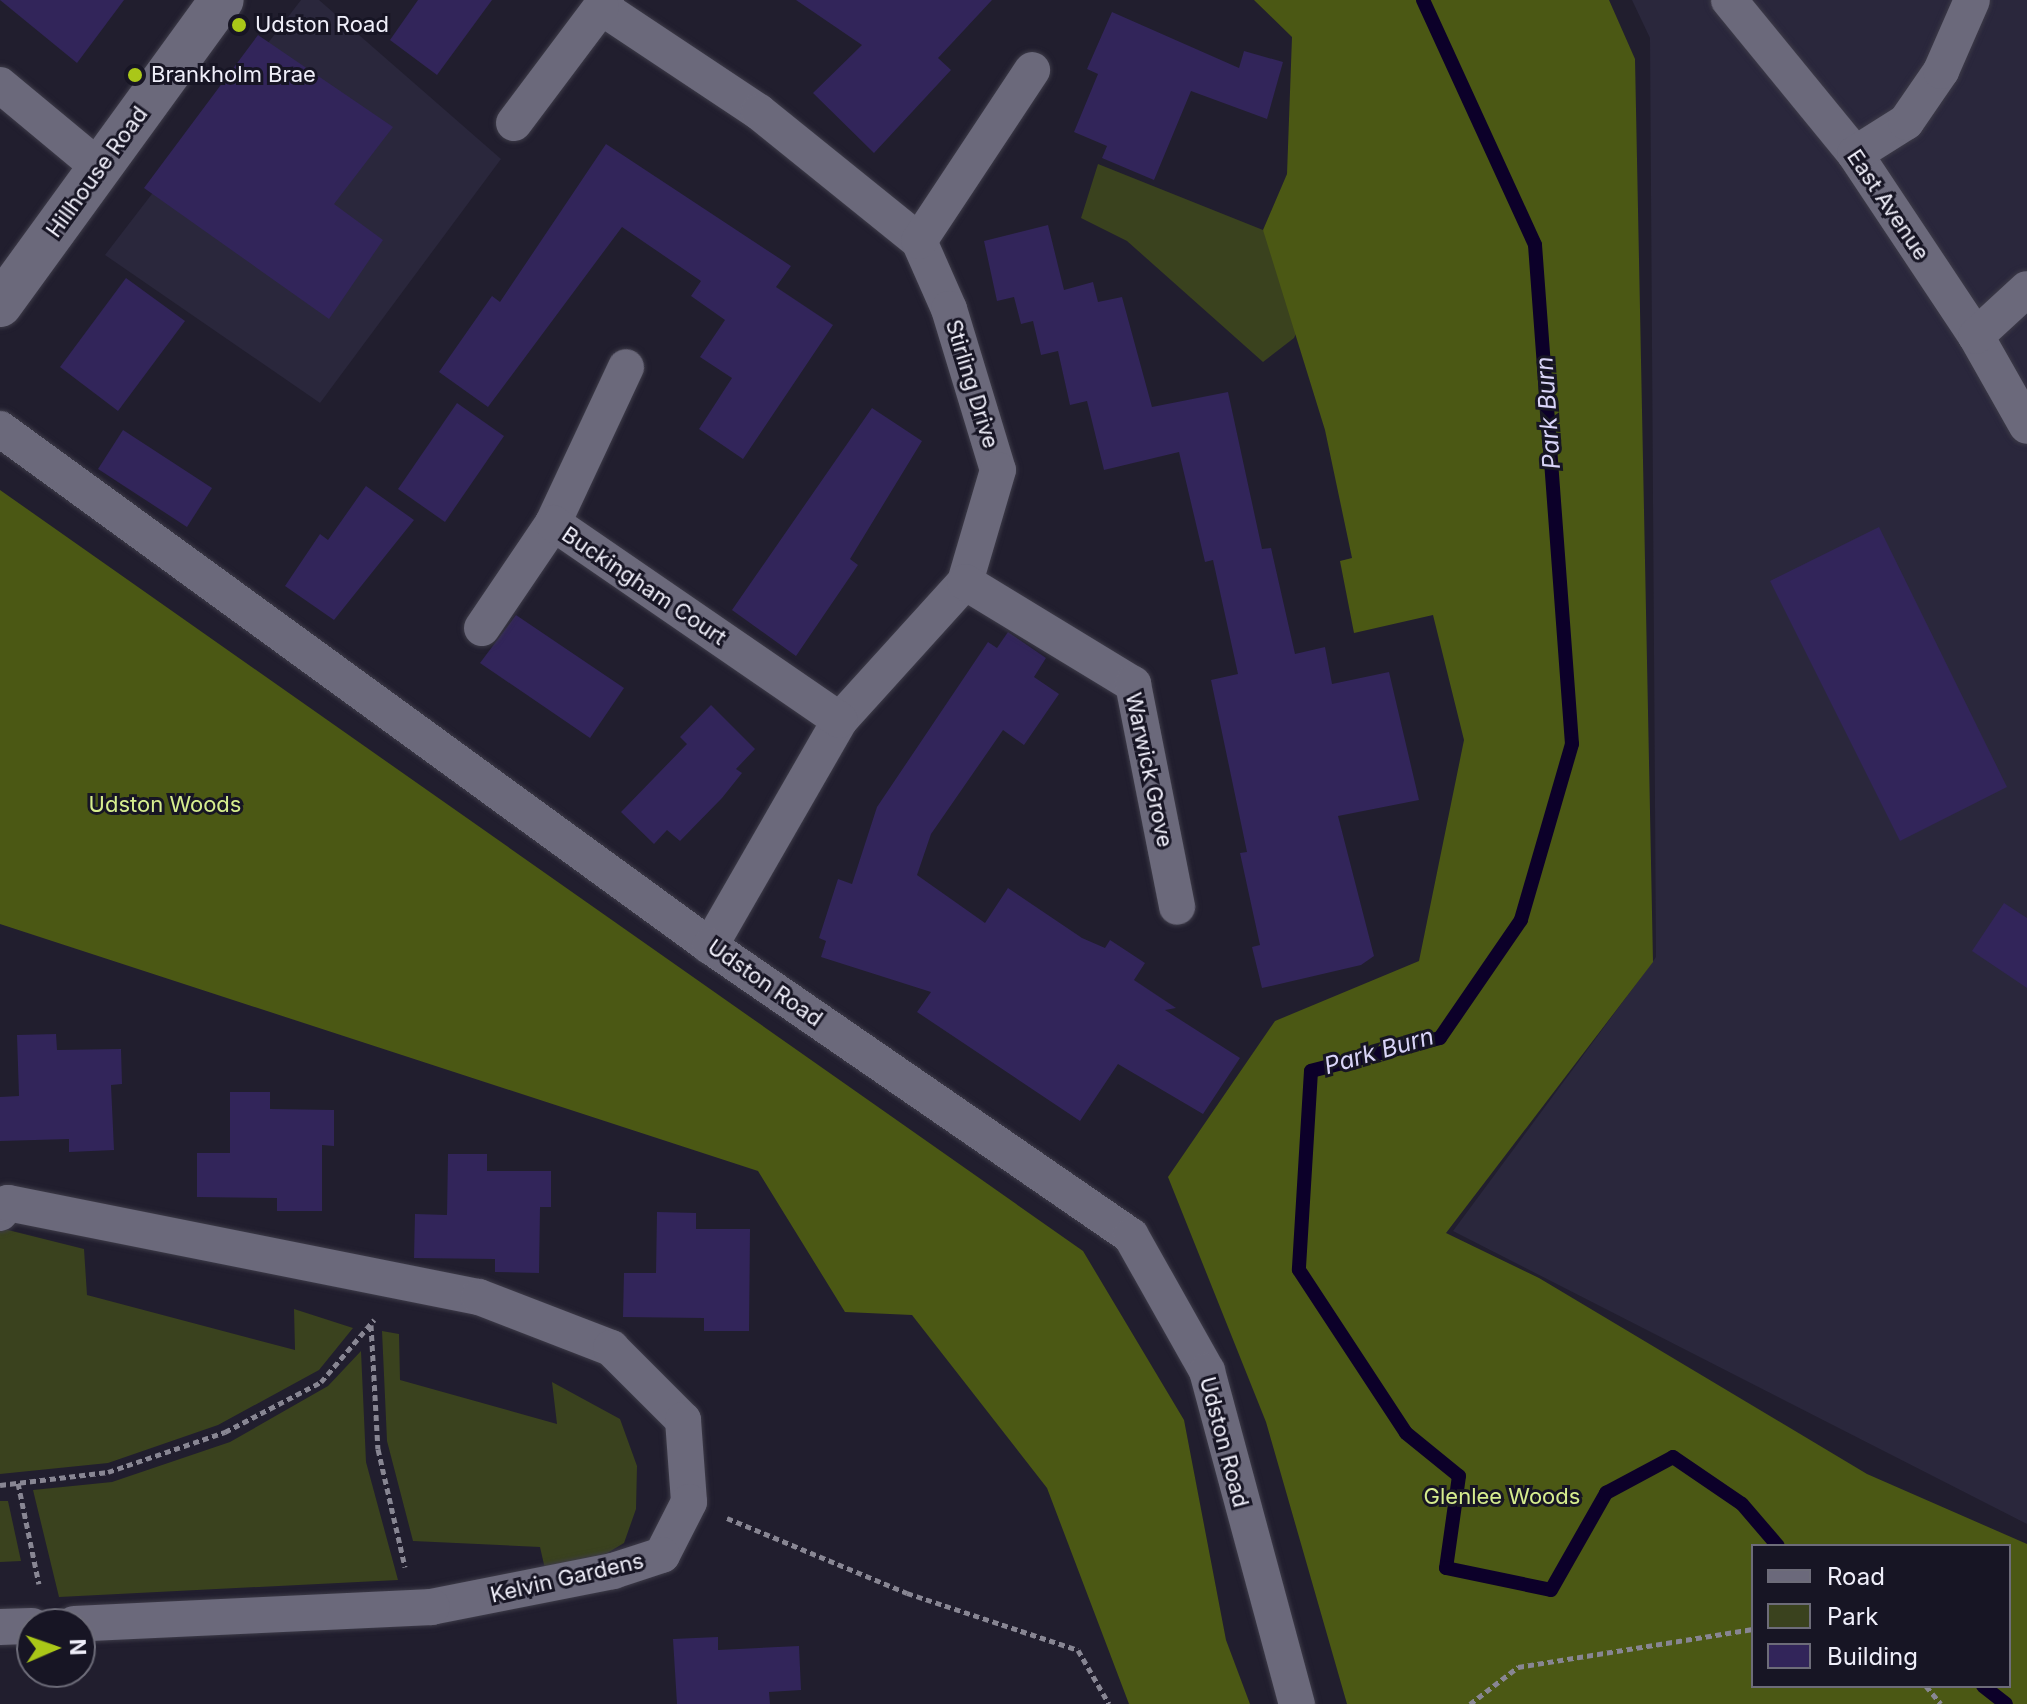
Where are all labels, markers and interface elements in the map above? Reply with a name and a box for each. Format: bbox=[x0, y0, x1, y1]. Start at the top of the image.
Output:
place label: Udston Road bbox=[255, 12, 389, 38]
marker: Udston Road bbox=[230, 16, 248, 34]
place label: Brankholm Brae bbox=[151, 62, 316, 88]
marker: Brankholm Brae bbox=[126, 66, 144, 84]
street label: Hillhouse Road bbox=[41, 101, 153, 243]
street label: East Avenue bbox=[1841, 145, 1935, 265]
street label: Stirling Drive bbox=[940, 316, 1004, 452]
water label: Park Burn bbox=[1530, 356, 1566, 470]
street label: Buckingham Court bbox=[557, 521, 731, 651]
street label: Warwick Grove bbox=[1120, 690, 1178, 850]
park label: Udston Woods bbox=[89, 792, 241, 818]
street label: Udston Road bbox=[703, 934, 827, 1032]
water label: Park Burn bbox=[1321, 1022, 1437, 1080]
street label: Udston Road bbox=[1194, 1374, 1254, 1510]
park label: Glenlee Woods bbox=[1424, 1484, 1580, 1510]
legend bbox=[1751, 1544, 2011, 1688]
street label: Kelvin Gardens bbox=[488, 1548, 646, 1608]
text: Road bbox=[1827, 1562, 1885, 1591]
text: Park bbox=[1827, 1602, 1878, 1631]
north arrow bbox=[16, 1608, 96, 1688]
text: N bbox=[65, 1638, 91, 1656]
text: Building bbox=[1827, 1642, 1918, 1671]

